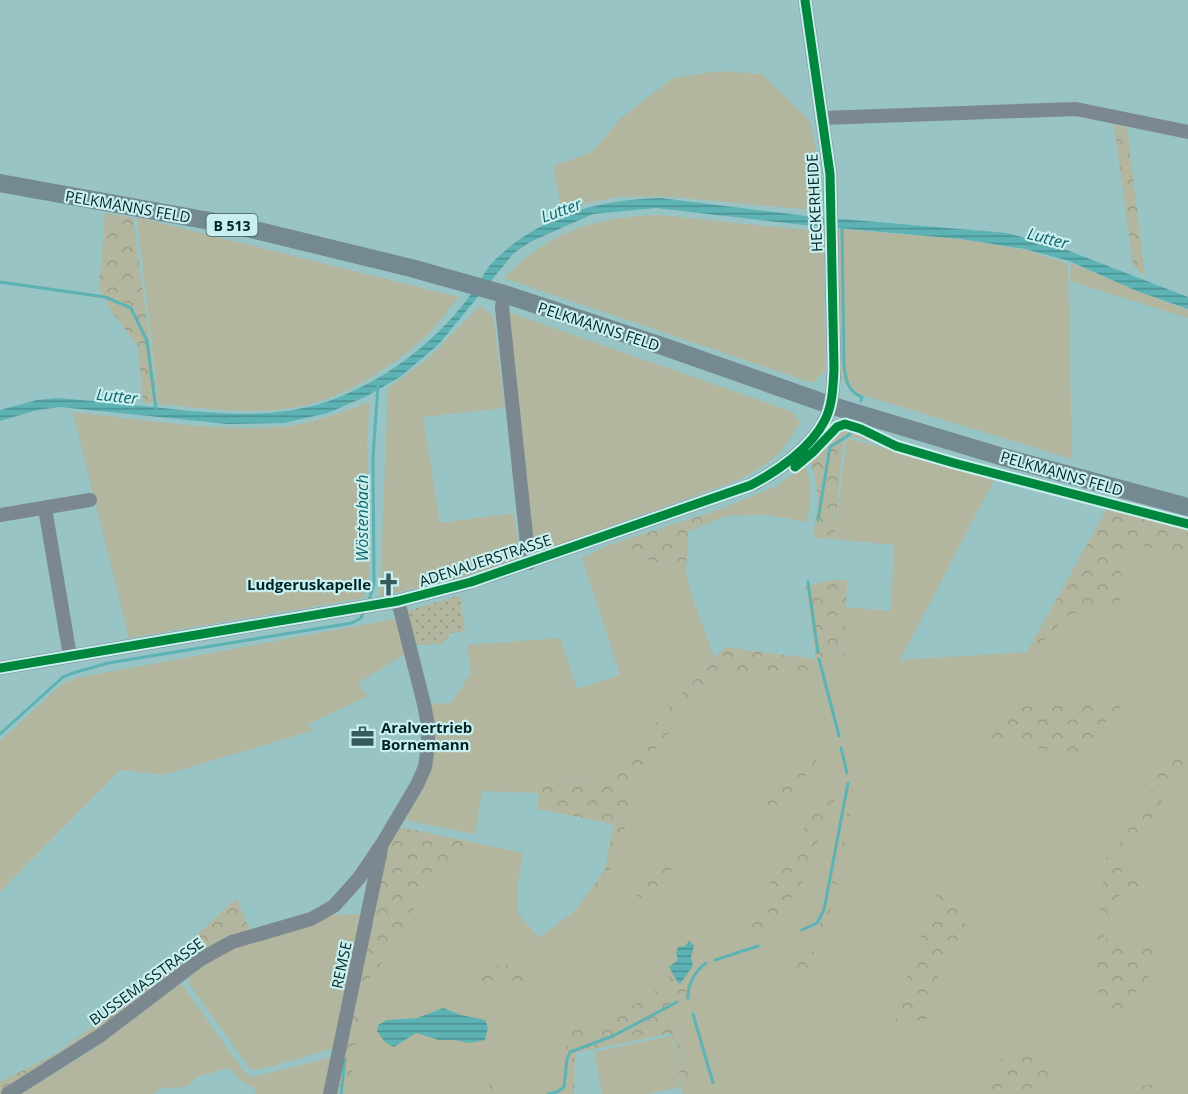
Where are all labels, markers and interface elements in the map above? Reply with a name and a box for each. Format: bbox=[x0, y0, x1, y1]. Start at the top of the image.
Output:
street label: HECKERHEIDE bbox=[801, 153, 827, 253]
street label: PELKMANNS FELD bbox=[64, 185, 192, 227]
water label: Lutter bbox=[538, 192, 585, 227]
road number: B 513 bbox=[206, 214, 258, 236]
water label: Lutter bbox=[1025, 222, 1072, 254]
street label: PELKMANNS FELD bbox=[536, 297, 662, 355]
water label: Lutter bbox=[95, 383, 140, 409]
street label: PELKMANNS FELD bbox=[998, 446, 1126, 500]
water label: Wöstenbach bbox=[351, 475, 373, 561]
street label: ADENAUERSTRASSE bbox=[416, 529, 554, 591]
church icon: Ludgeruskapelle bbox=[376, 571, 402, 597]
place label: Ludgeruskapelle bbox=[247, 574, 371, 594]
place label: Aralvertrieb Bornemann bbox=[381, 717, 472, 754]
office icon: Aralvertrieb Bornemann bbox=[350, 723, 376, 749]
street label: BUSSEMASSTRASSE bbox=[85, 933, 207, 1029]
street label: REMSE bbox=[326, 940, 356, 990]

